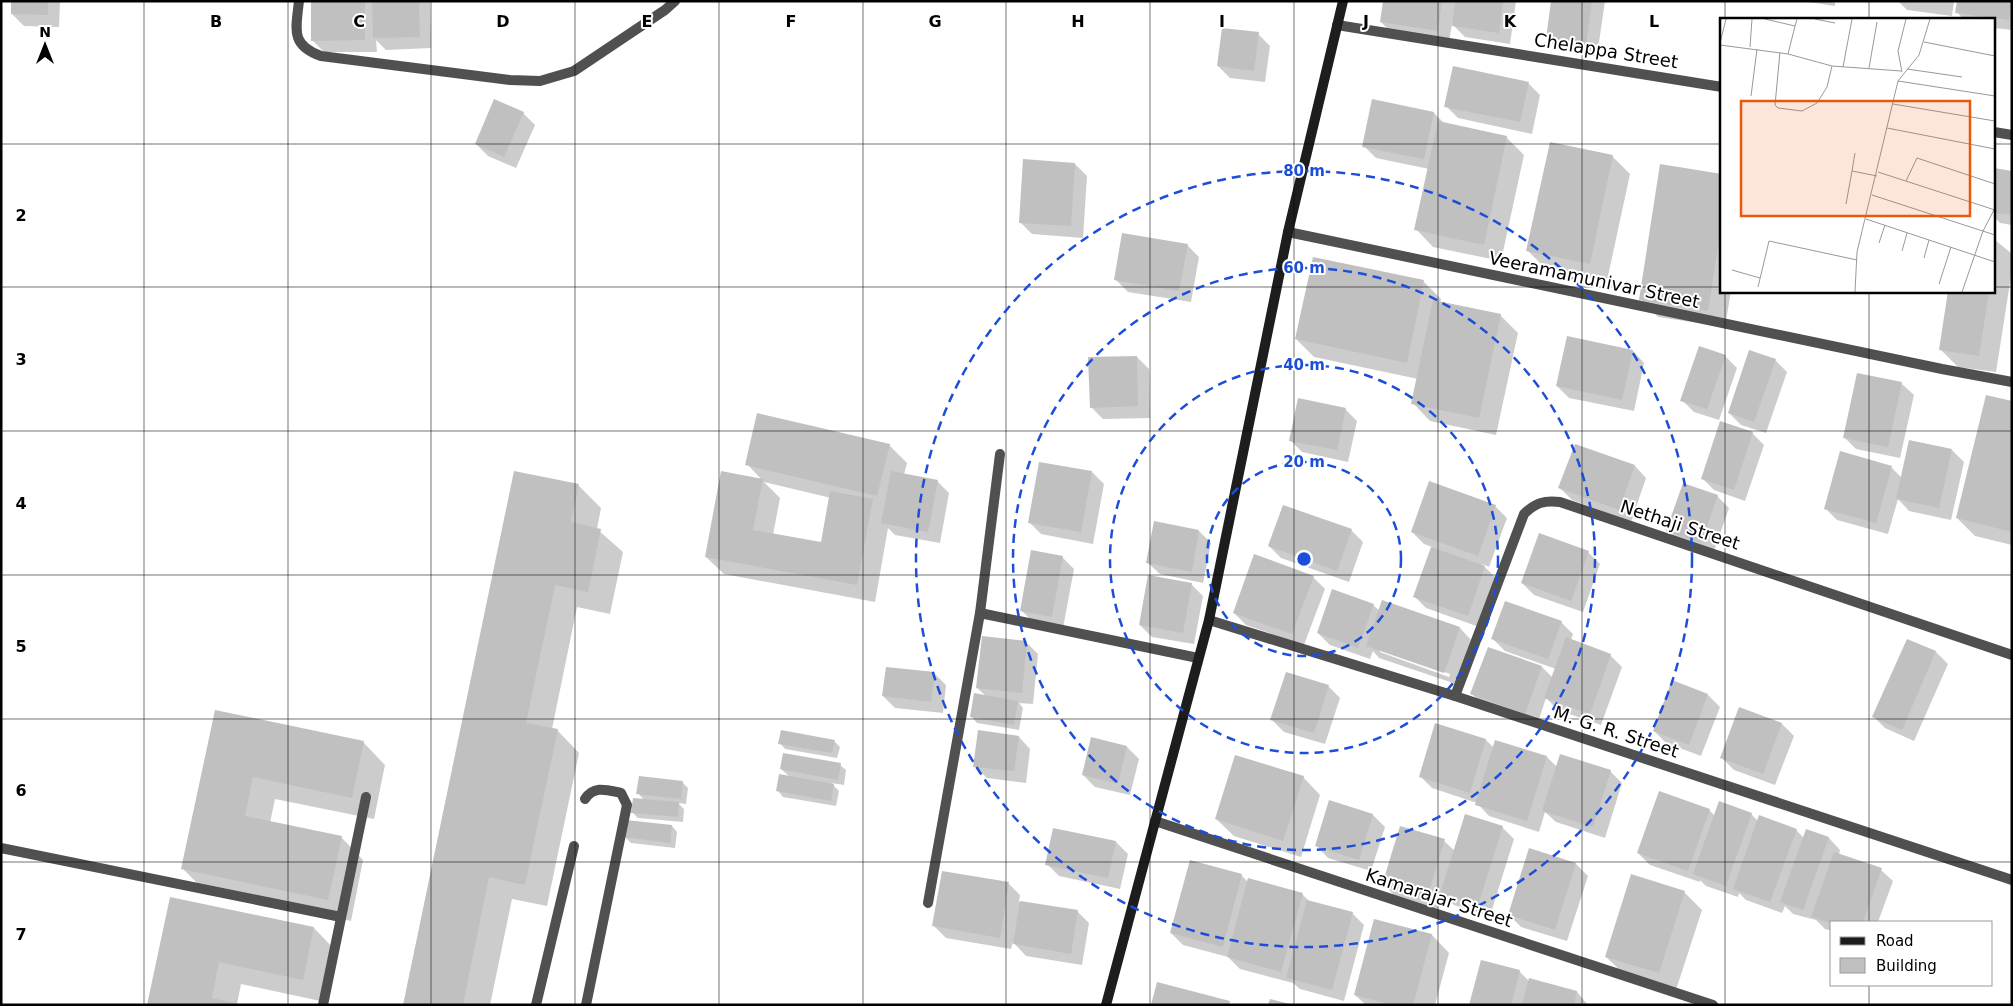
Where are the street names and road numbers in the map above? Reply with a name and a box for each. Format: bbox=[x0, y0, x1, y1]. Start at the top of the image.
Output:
street label: Chelappa Street bbox=[1533, 29, 1680, 72]
street label: Veeramamunivar Street bbox=[1487, 247, 1701, 312]
street label: Nethaji Street bbox=[1618, 495, 1743, 554]
street label: M. G. R. Street bbox=[1551, 701, 1681, 762]
street label: Kamarajar Street bbox=[1363, 864, 1515, 931]

